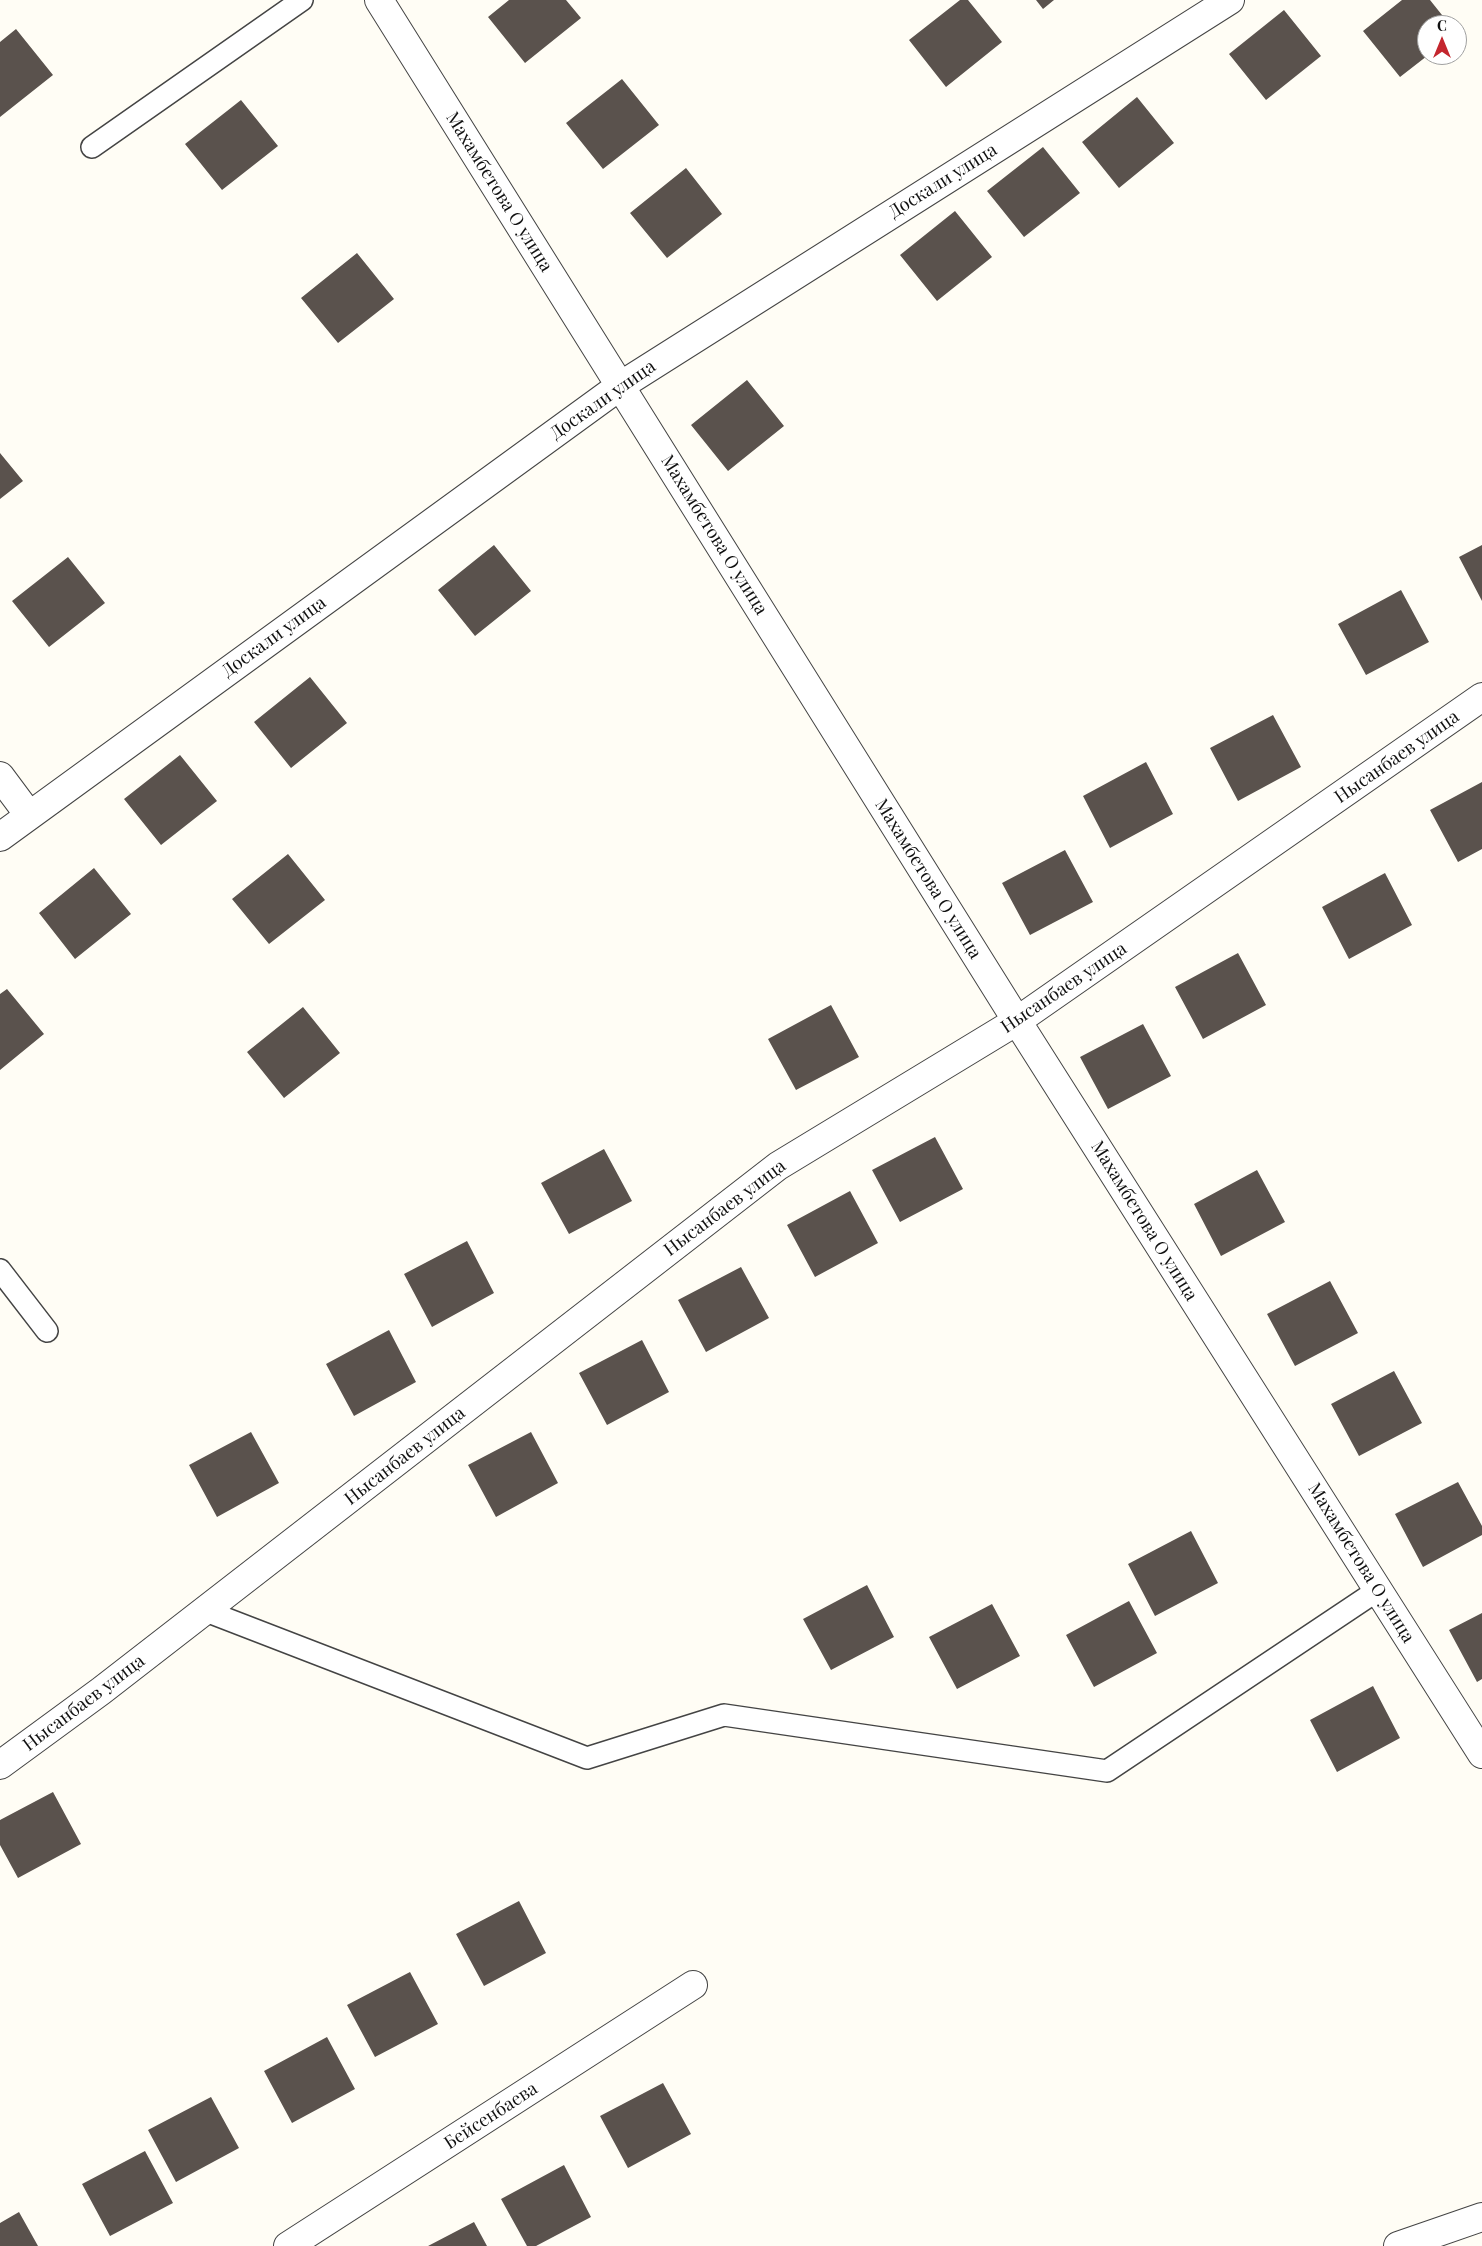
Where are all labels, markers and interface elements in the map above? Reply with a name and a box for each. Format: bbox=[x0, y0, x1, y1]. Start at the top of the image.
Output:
north arrow bbox=[1417, 15, 1467, 65]
text: С bbox=[1437, 16, 1447, 35]
street label: Махамбетова О улица bbox=[441, 108, 557, 276]
street label: Доскали улица bbox=[885, 139, 1001, 223]
street label: Доскали улица bbox=[546, 356, 660, 444]
street label: Махамбетова О улица bbox=[656, 451, 772, 619]
street label: Доскали улица bbox=[218, 592, 330, 682]
street label: Нысанбаев улица bbox=[1331, 706, 1463, 808]
street label: Махамбетова О улица bbox=[870, 795, 986, 963]
street label: Нысанбаев улица bbox=[997, 938, 1131, 1038]
street label: Махамбетова О улица bbox=[1086, 1137, 1202, 1305]
street label: Нысанбаев улица bbox=[660, 1155, 790, 1261]
street label: Нысанбаев улица bbox=[340, 1402, 470, 1510]
street label: Махамбетова О улица bbox=[1303, 1479, 1419, 1647]
street label: Нысанбаев улица bbox=[19, 1650, 149, 1756]
street label: Бейсенбаева bbox=[440, 2078, 542, 2154]

